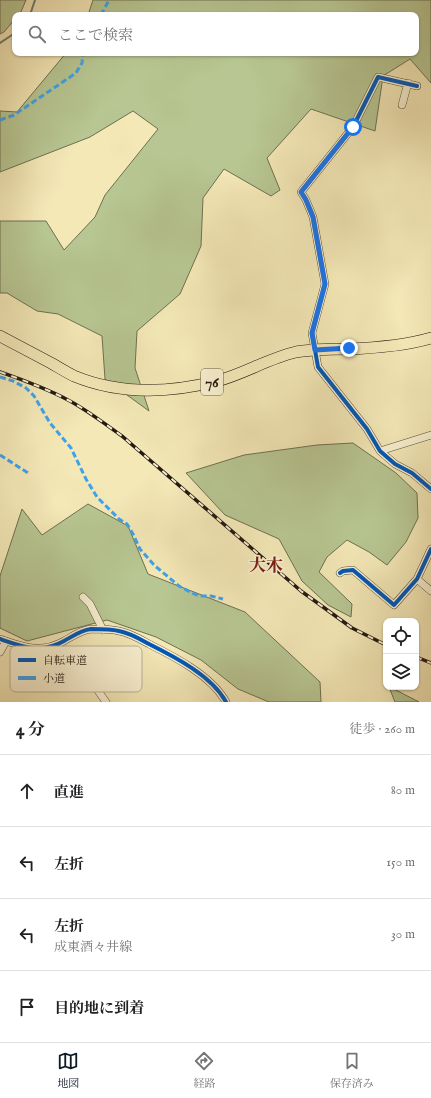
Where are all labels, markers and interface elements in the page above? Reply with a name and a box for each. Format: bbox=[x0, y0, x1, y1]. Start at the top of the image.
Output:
search box bbox=[12, 12, 419, 56]
icon: search bbox=[26, 23, 48, 45]
text: ここで検索 bbox=[58, 26, 133, 45]
route start bbox=[344, 118, 362, 136]
route end bbox=[340, 339, 358, 357]
road number: 76 bbox=[201, 369, 223, 395]
district label: 大木 bbox=[249, 556, 283, 577]
map controls bbox=[383, 618, 419, 690]
button: locate bbox=[383, 618, 419, 654]
legend bbox=[10, 646, 142, 692]
text: 自転車道 bbox=[43, 654, 87, 668]
button: layers bbox=[383, 654, 419, 690]
text: 小道 bbox=[43, 672, 65, 686]
text: 4 分 bbox=[16, 720, 45, 741]
text: 徒歩 · 260 m bbox=[350, 721, 415, 738]
icon: ahead bbox=[16, 780, 38, 802]
text: 80 m bbox=[391, 782, 415, 799]
text: 直進 bbox=[54, 783, 84, 802]
icon: left bbox=[16, 852, 38, 874]
text: 150 m bbox=[386, 854, 415, 871]
text: 左折 bbox=[54, 855, 84, 874]
text: 左折 bbox=[54, 917, 84, 936]
icon: left bbox=[16, 924, 38, 946]
text: 30 m bbox=[391, 926, 415, 943]
text: 成東酒々井線 bbox=[54, 939, 132, 956]
icon: arrive bbox=[16, 996, 38, 1018]
text: 目的地に到着 bbox=[54, 999, 144, 1018]
tab: 地図 bbox=[57, 1050, 79, 1091]
tab: 経路 bbox=[193, 1050, 215, 1091]
tab: 保存済み bbox=[330, 1050, 374, 1091]

